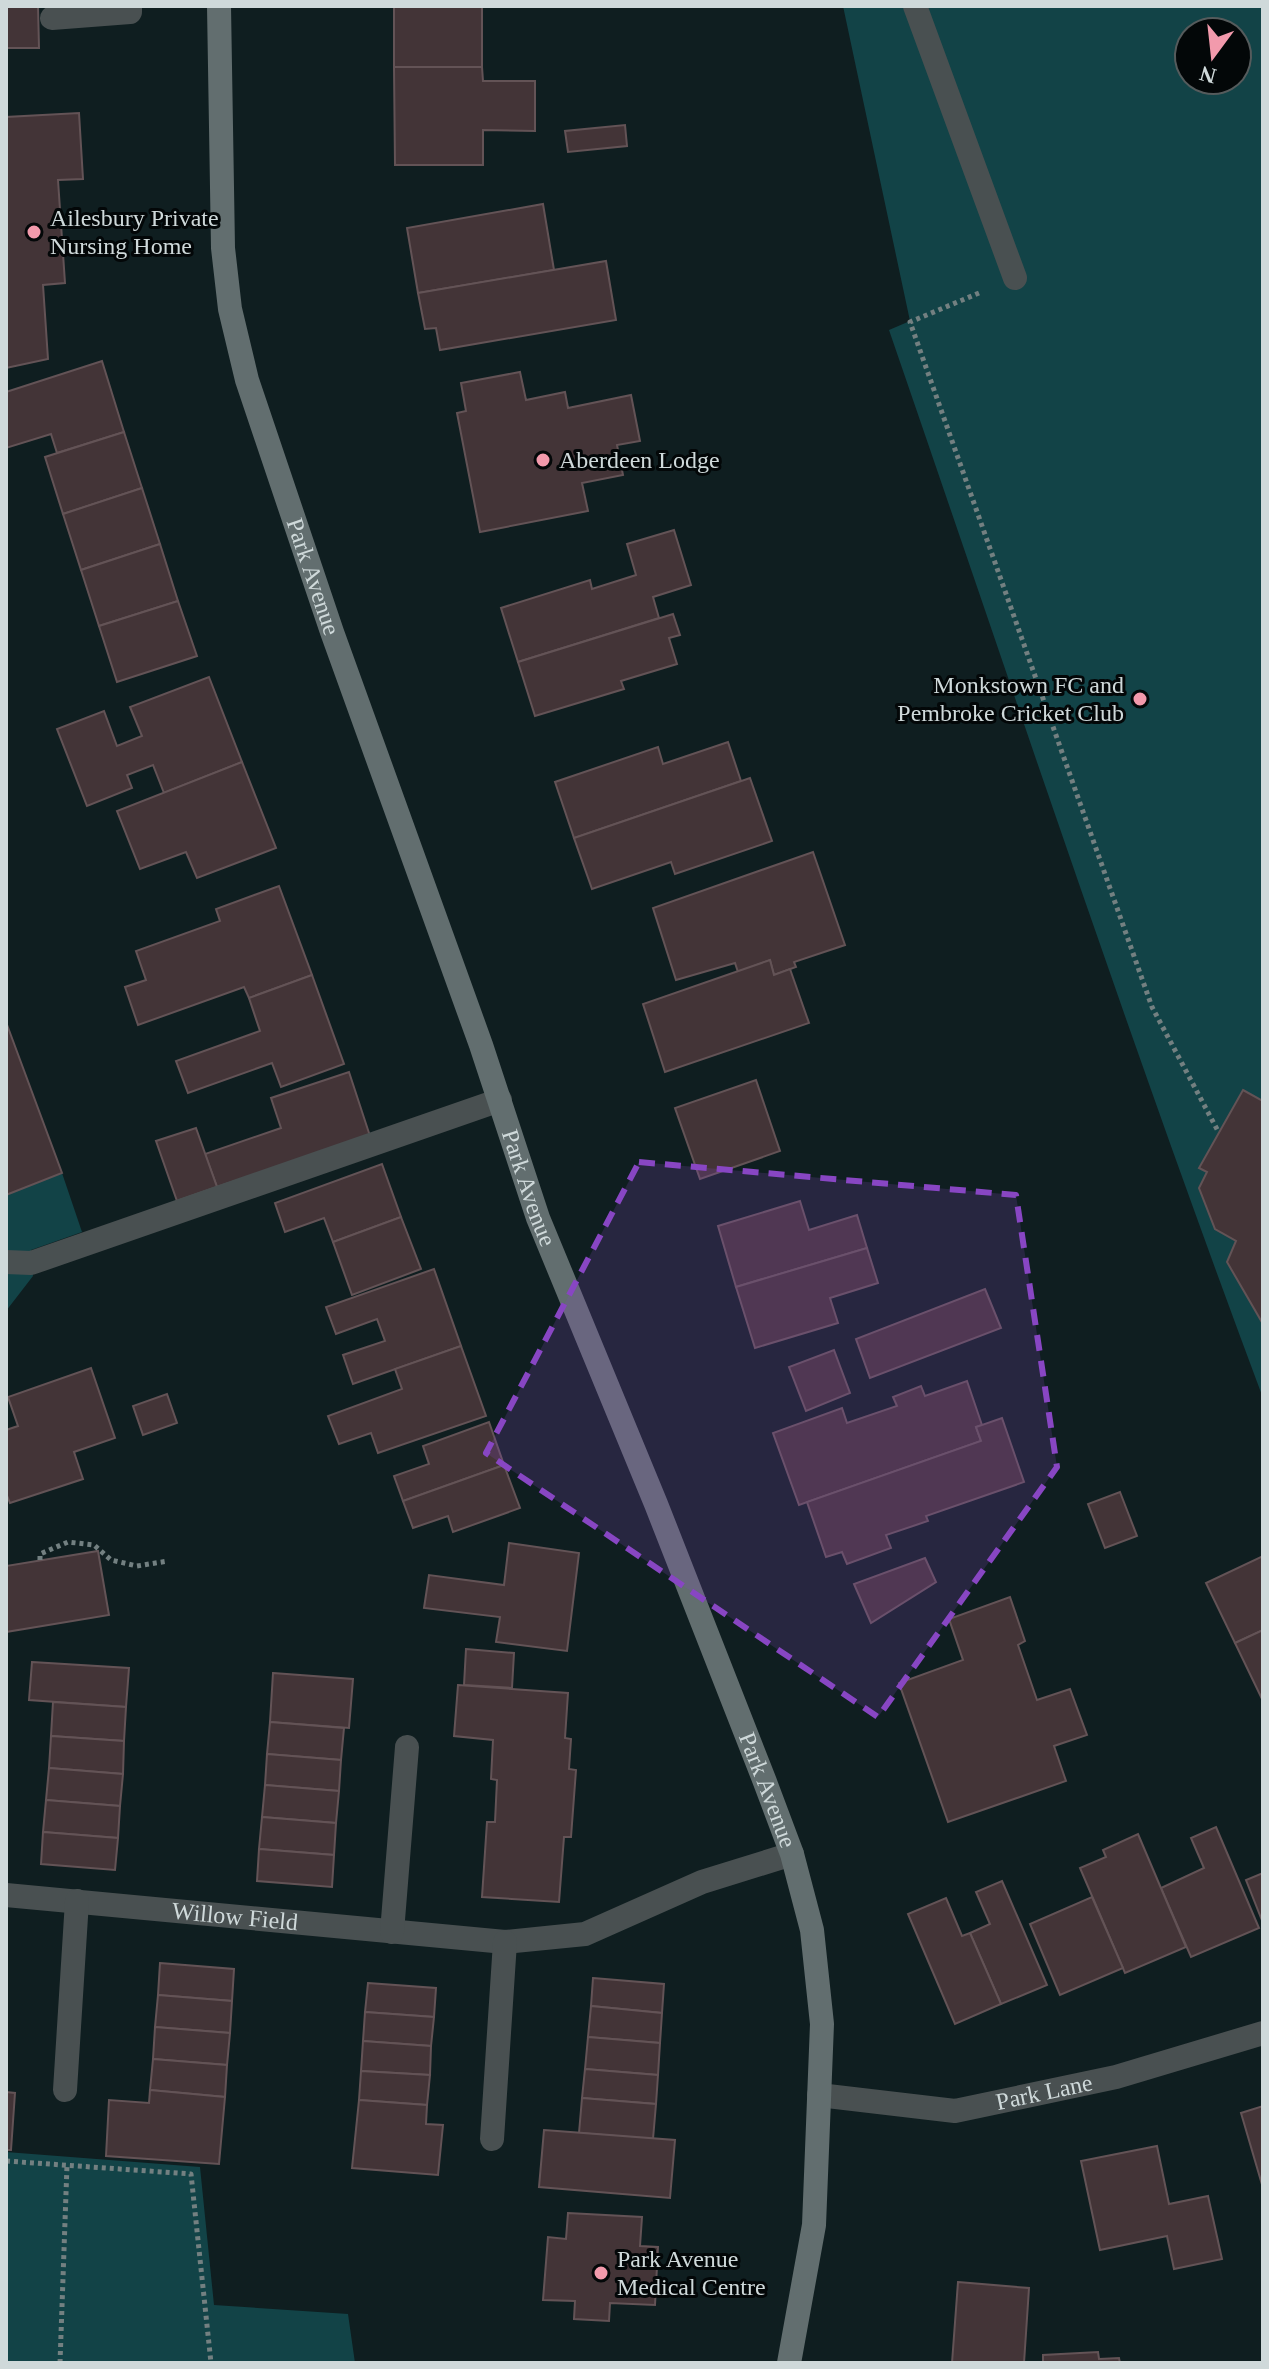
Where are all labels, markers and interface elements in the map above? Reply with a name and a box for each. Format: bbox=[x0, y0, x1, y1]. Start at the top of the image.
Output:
north arrow bbox=[1173, 16, 1253, 96]
text: N bbox=[1197, 61, 1219, 89]
place label: Ailesbury Private Nursing Home bbox=[50, 205, 219, 259]
marker: Ailesbury Private Nursing Home bbox=[25, 223, 43, 241]
place label: Aberdeen Lodge bbox=[559, 447, 720, 473]
marker: Aberdeen Lodge bbox=[534, 451, 552, 469]
street label: Park Avenue bbox=[282, 515, 345, 638]
place label: Monkstown FC and Pembroke Cricket Club bbox=[897, 672, 1124, 726]
marker: Monkstown FC and Pembroke Cricket Club bbox=[1131, 690, 1149, 708]
street label: Park Avenue bbox=[497, 1126, 561, 1250]
street label: Park Avenue bbox=[734, 1728, 801, 1851]
street label: Willow Field bbox=[171, 1898, 299, 1935]
street label: Park Lane bbox=[993, 2069, 1095, 2115]
place label: Park Avenue Medical Centre bbox=[617, 2246, 766, 2300]
marker: Park Avenue Medical Centre bbox=[592, 2264, 610, 2282]

